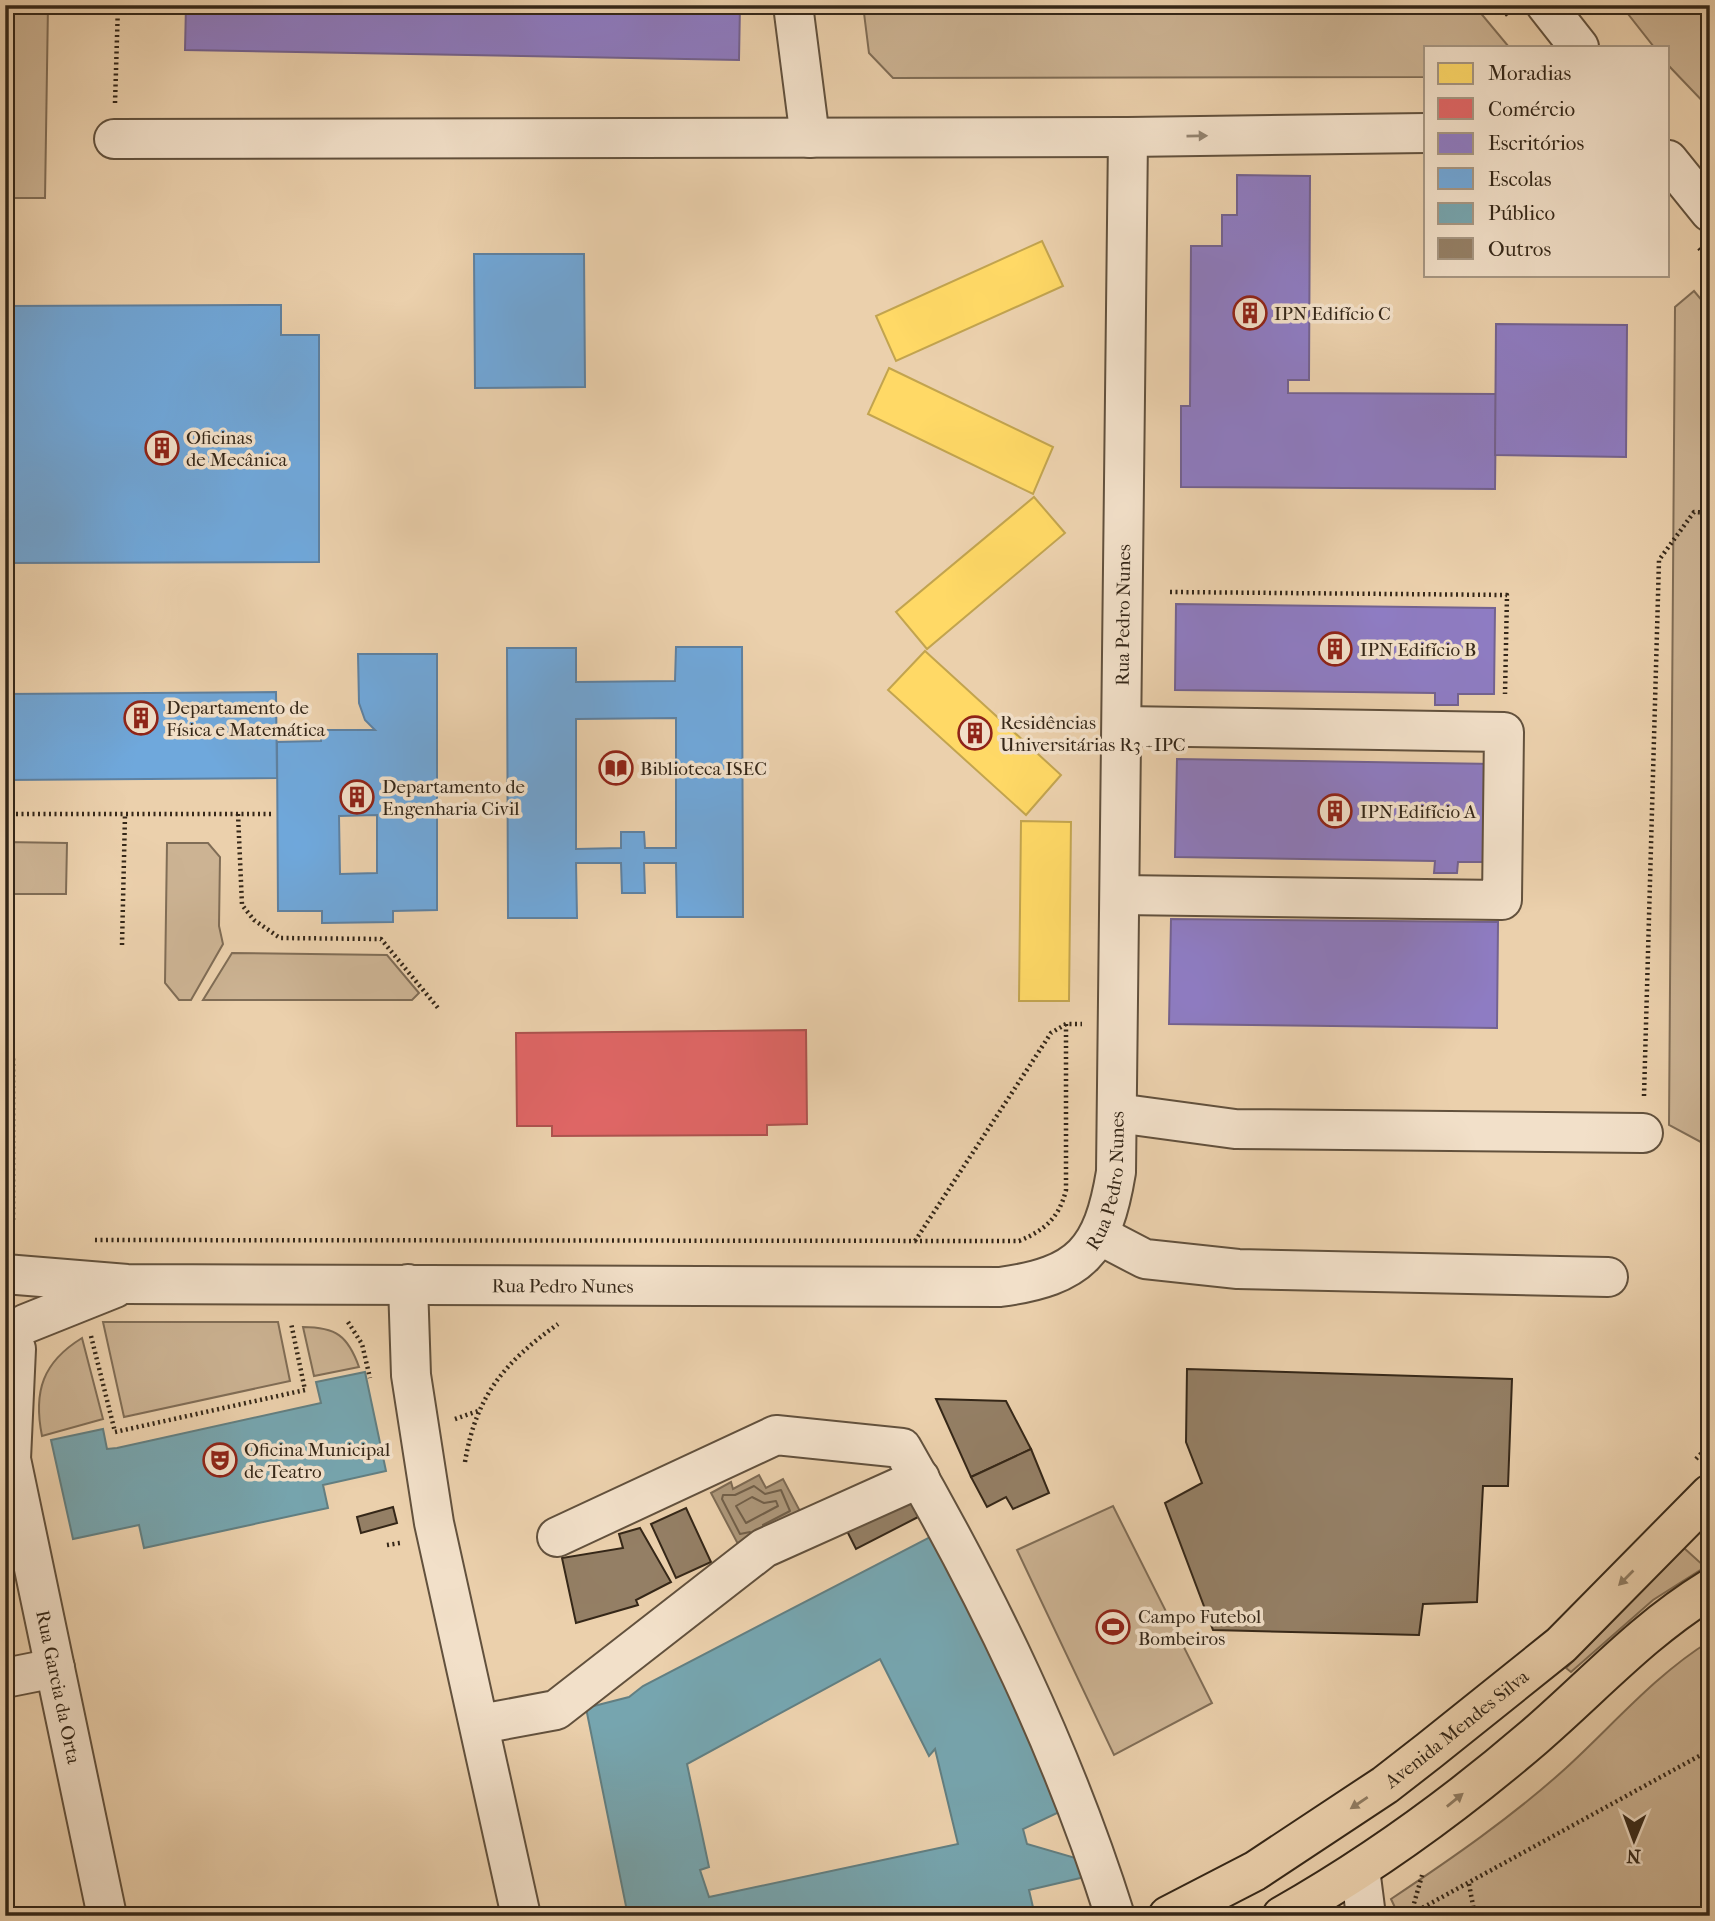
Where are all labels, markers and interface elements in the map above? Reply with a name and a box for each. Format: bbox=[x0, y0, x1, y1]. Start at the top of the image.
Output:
legend bbox=[1424, 46, 1670, 276]
text: Moradias bbox=[1488, 61, 1571, 85]
text: Comércio bbox=[1488, 97, 1575, 121]
one-way arrow bbox=[1186, 130, 1208, 142]
text: Escritórios bbox=[1488, 131, 1584, 155]
text: Escolas bbox=[1488, 167, 1552, 191]
text: Público bbox=[1488, 201, 1555, 225]
text: Outros bbox=[1488, 237, 1551, 261]
building icon: IPN Edifício C bbox=[1231, 294, 1269, 332]
place label: IPN Edifício C bbox=[1274, 303, 1391, 325]
place label: Oficinas de Mecânica bbox=[186, 427, 287, 471]
building icon: Oficinas de Mecânica bbox=[143, 429, 181, 467]
street label: Rua Pedro Nunes bbox=[1112, 544, 1135, 686]
building icon: IPN Edifício B bbox=[1316, 630, 1354, 668]
place label: IPN Edifício B bbox=[1360, 639, 1476, 661]
place label: Departamento de Física e Matemática bbox=[166, 697, 326, 741]
building icon: Departamento de Física e Matemática bbox=[122, 699, 160, 737]
place label: Residências Universitárias R3 - IPC bbox=[1000, 712, 1186, 756]
building icon: Residências Universitárias R3 - IPC bbox=[956, 714, 994, 752]
library icon: Biblioteca ISEC bbox=[597, 749, 635, 787]
place label: Biblioteca ISEC bbox=[640, 758, 767, 780]
place label: Departamento de Engenharia Civil bbox=[382, 776, 525, 820]
building icon: Departamento de Engenharia Civil bbox=[338, 778, 376, 816]
building icon: IPN Edifício A bbox=[1316, 792, 1354, 830]
place label: IPN Edifício A bbox=[1360, 801, 1477, 823]
street label: Rua Pedro Nunes bbox=[1082, 1111, 1129, 1254]
street label: Rua Pedro Nunes bbox=[492, 1275, 634, 1298]
place label: Oficina Municipal de Teatro bbox=[244, 1439, 390, 1483]
theatre icon: Oficina Municipal de Teatro bbox=[201, 1441, 239, 1479]
one-way arrow bbox=[1618, 1570, 1635, 1587]
place label: Campo Futebol Bombeiros bbox=[1138, 1606, 1261, 1650]
street label: Rua Garcia da Orta bbox=[31, 1608, 85, 1766]
sports icon: Campo Futebol Bombeiros bbox=[1094, 1608, 1132, 1646]
street label: Avenida Mendes Silva bbox=[1380, 1665, 1533, 1793]
one-way arrow bbox=[1445, 1793, 1463, 1808]
one-way arrow bbox=[1350, 1796, 1368, 1810]
north arrow bbox=[1600, 1806, 1670, 1876]
text: N bbox=[1626, 1845, 1641, 1867]

